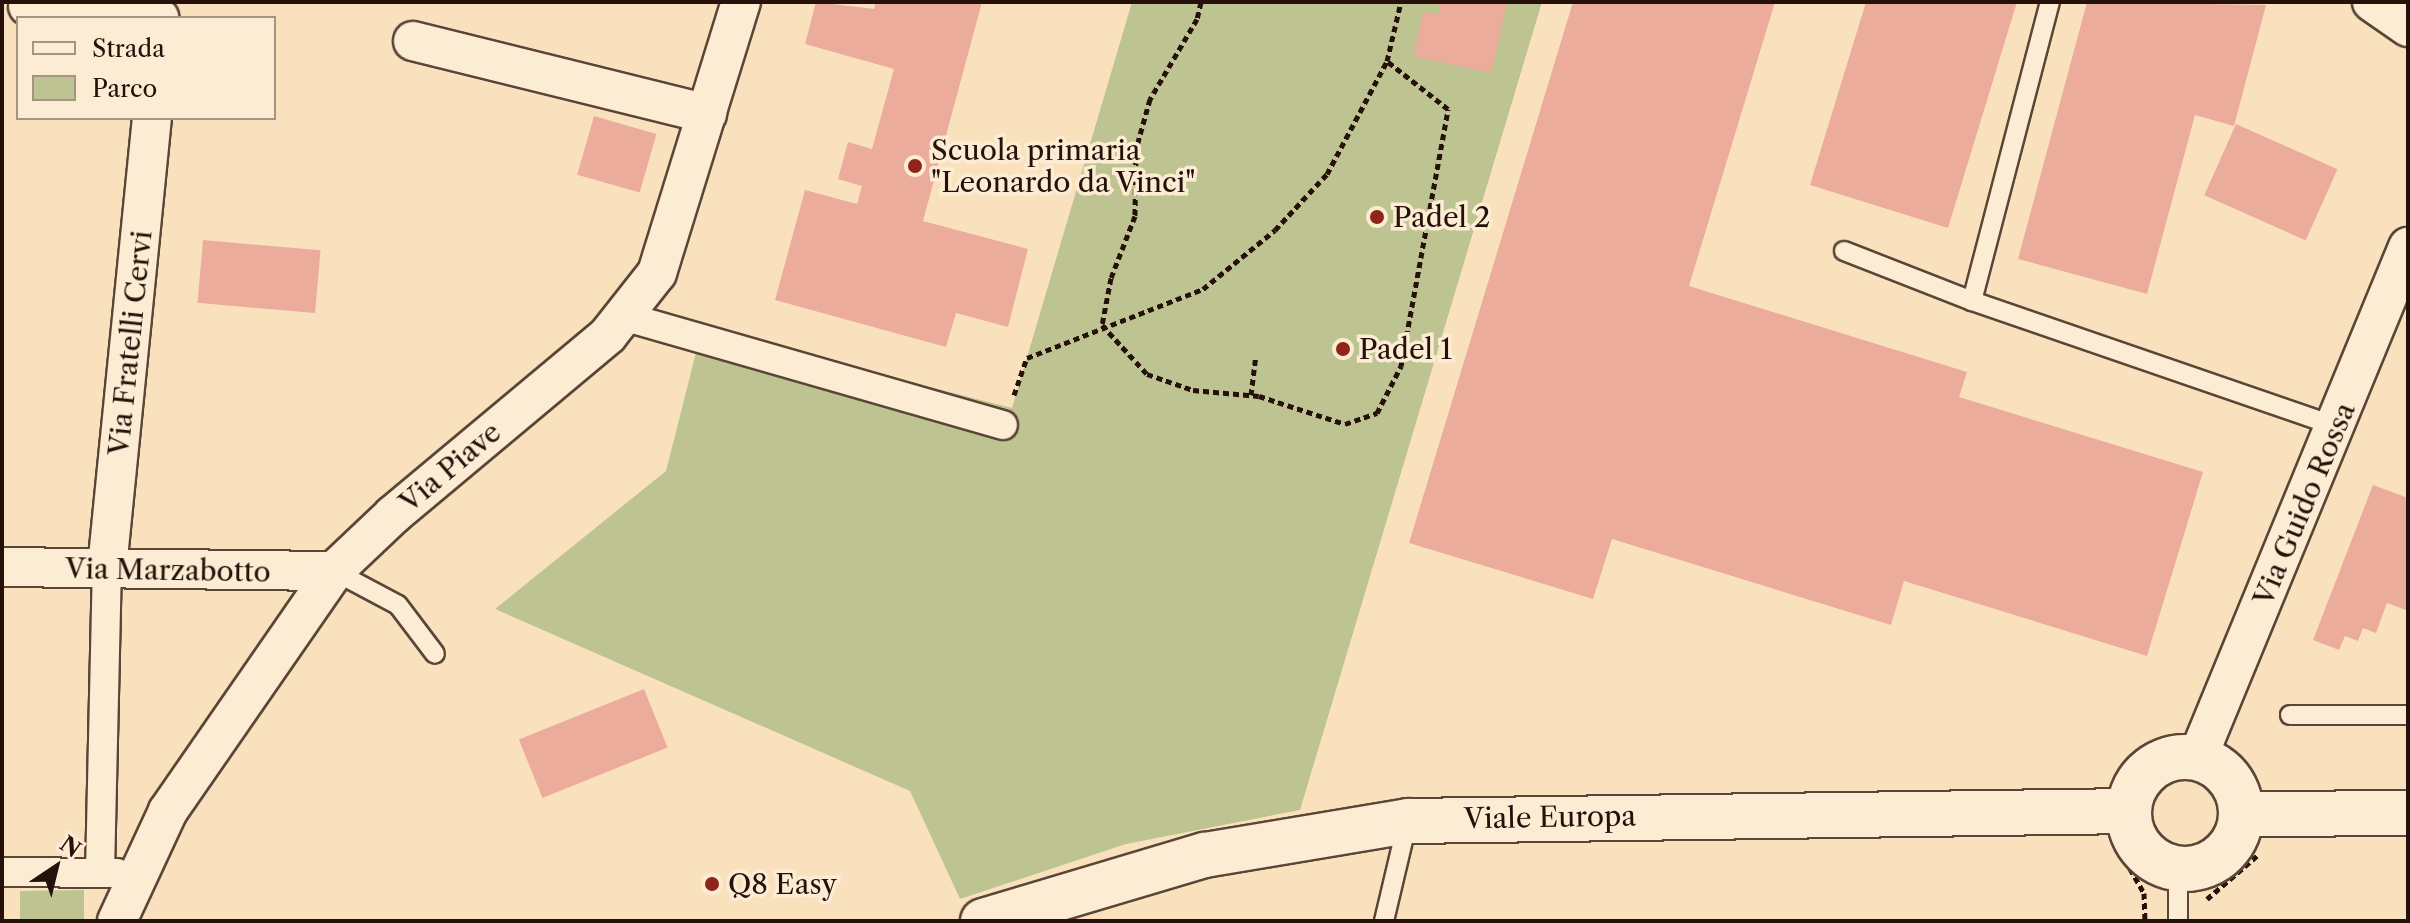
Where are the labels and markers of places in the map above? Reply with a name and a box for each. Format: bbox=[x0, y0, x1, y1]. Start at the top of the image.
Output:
place label: Scuola primaria "Leonardo da Vinci" bbox=[931, 133, 1197, 199]
marker: Scuola primaria "Leonardo da Vinci" bbox=[906, 157, 924, 175]
place label: Padel 2 bbox=[1393, 200, 1490, 234]
marker: Padel 2 bbox=[1368, 208, 1386, 226]
place label: Padel 1 bbox=[1359, 332, 1452, 366]
marker: Padel 1 bbox=[1334, 340, 1352, 358]
place label: Q8 Easy bbox=[728, 867, 837, 901]
marker: Q8 Easy bbox=[703, 875, 721, 893]

